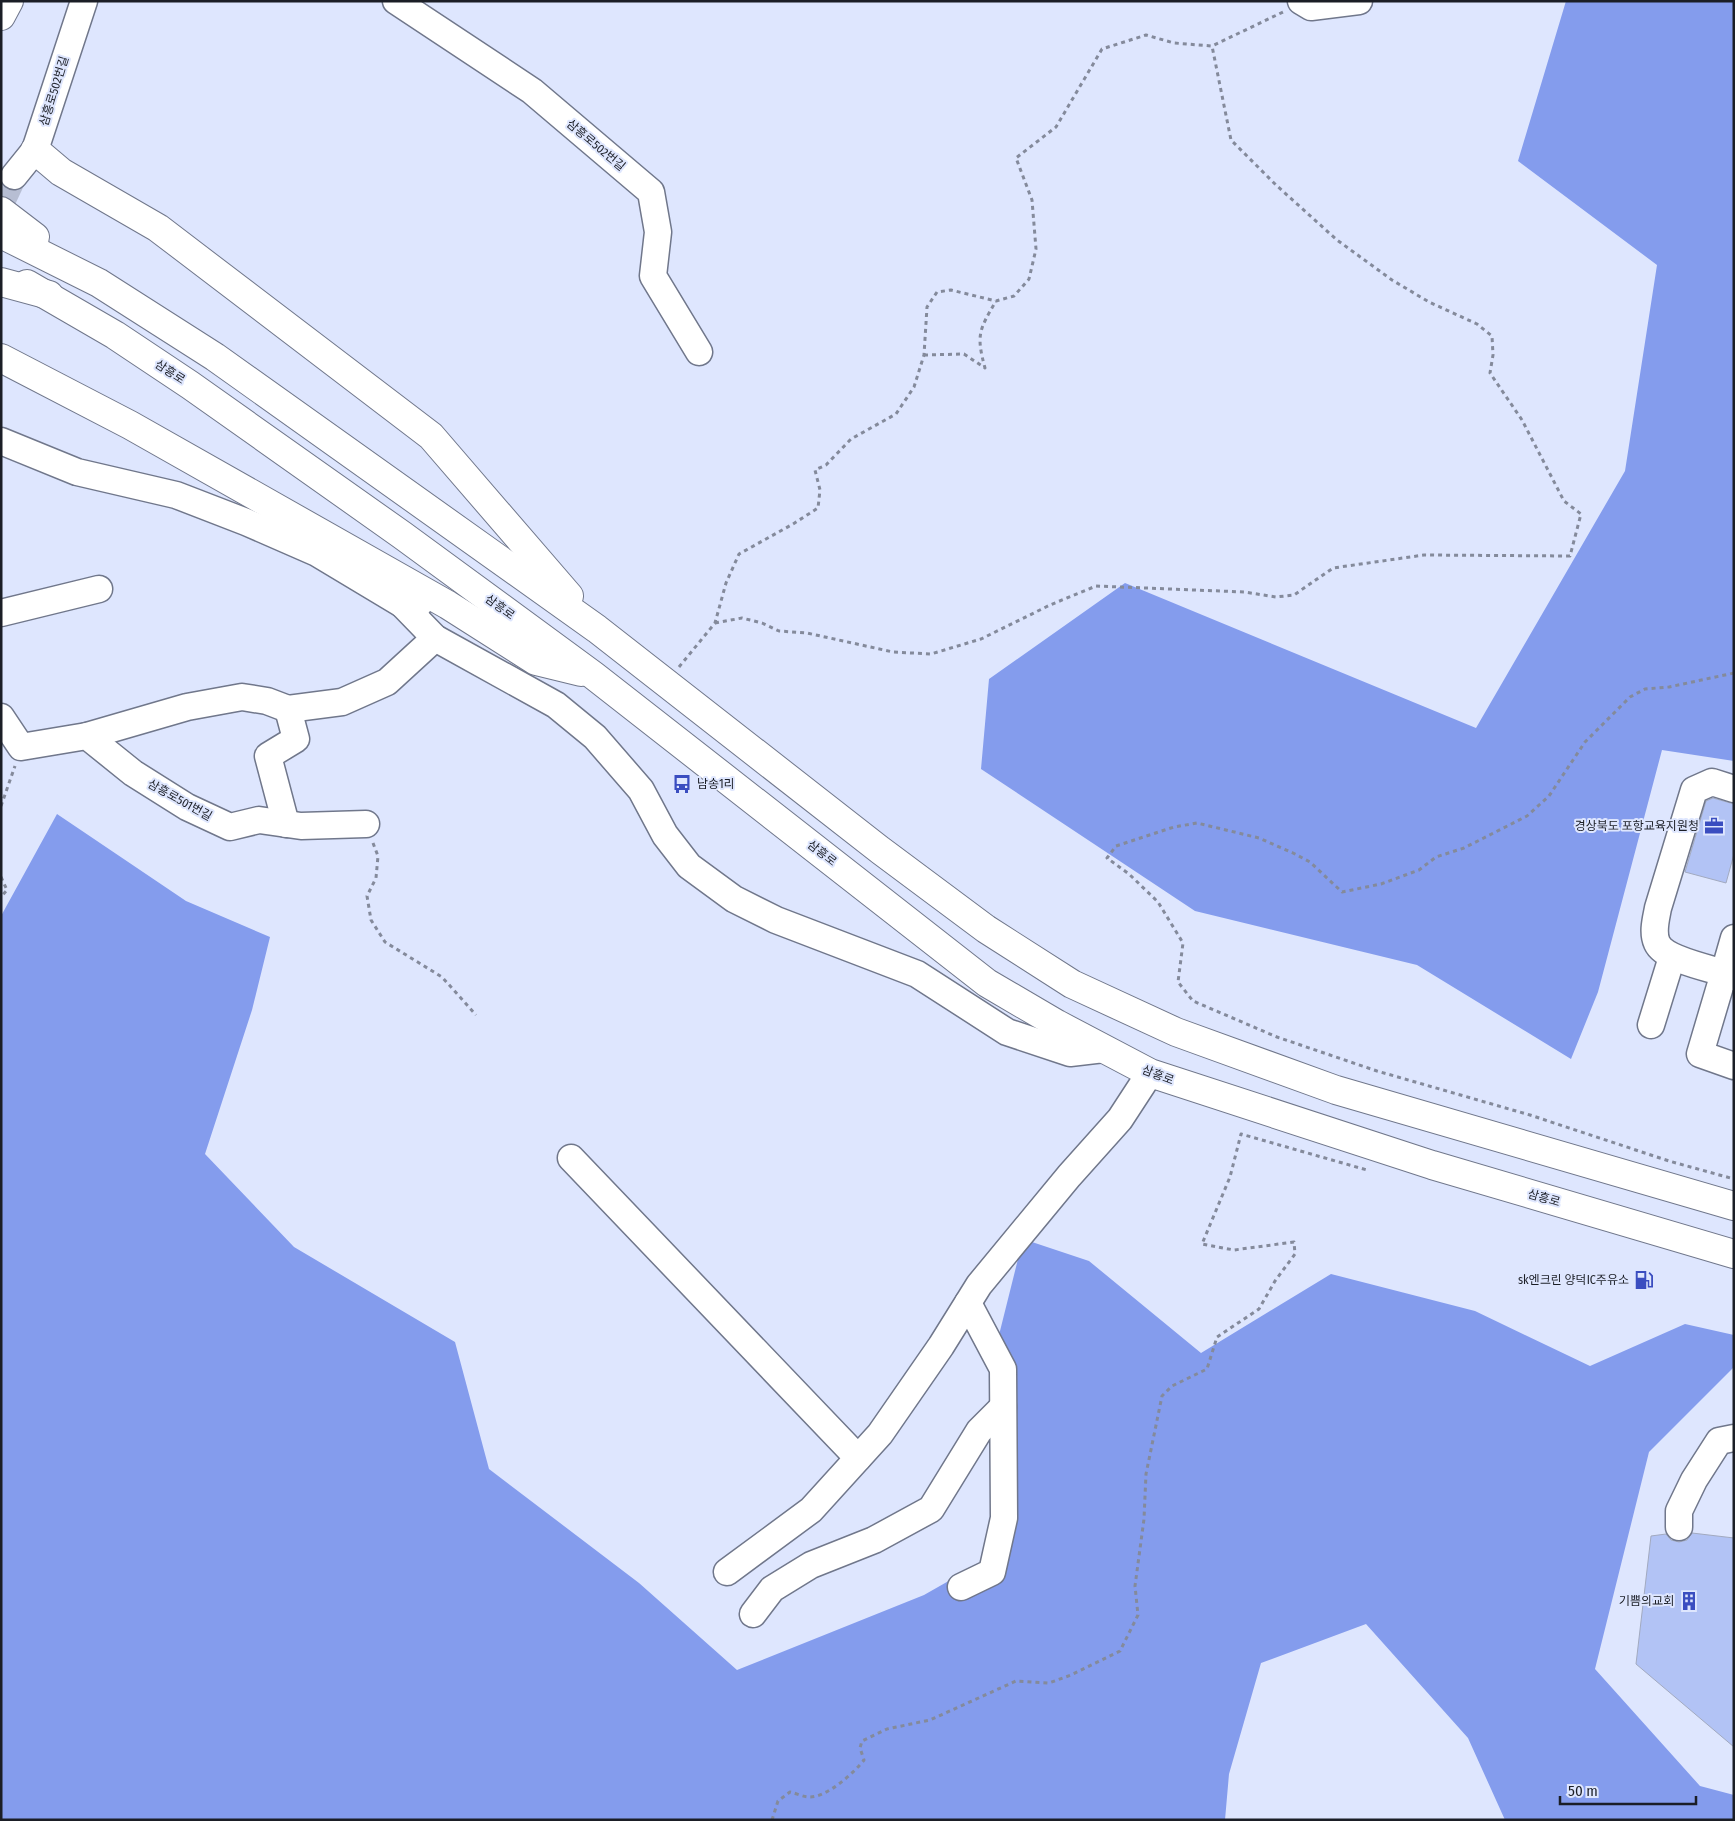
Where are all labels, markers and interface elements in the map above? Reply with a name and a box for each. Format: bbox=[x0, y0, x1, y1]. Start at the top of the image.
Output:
street label: 삼흥로502번길 bbox=[37, 54, 71, 128]
street label: 삼흥로502번길 bbox=[564, 116, 628, 174]
street label: 삼흥로 bbox=[152, 357, 188, 387]
street label: 삼흥로 bbox=[482, 592, 518, 622]
bus stop icon: 남송1리 bbox=[671, 773, 693, 795]
street label: 삼흥로501번길 bbox=[145, 777, 215, 823]
place label: 남송1리 bbox=[697, 777, 735, 791]
office icon: 경상북도 포항교육지원청 bbox=[1703, 815, 1725, 837]
place label: 경상북도 포항교육지원청 bbox=[1575, 819, 1699, 833]
street label: 삼흥로 bbox=[805, 837, 839, 869]
street label: 삼흥로 bbox=[1140, 1063, 1176, 1087]
street label: 삼흥로 bbox=[1526, 1187, 1562, 1209]
fuel station icon: sk엔크린 양덕IC주유소 bbox=[1633, 1269, 1655, 1291]
place label: sk엔크린 양덕IC주유소 bbox=[1518, 1273, 1629, 1287]
building icon: 기쁨의교회 bbox=[1678, 1590, 1700, 1612]
place label: 기쁨의교회 bbox=[1619, 1594, 1674, 1608]
scale bar bbox=[1560, 1774, 1696, 1806]
text: 50 m bbox=[1568, 1782, 1598, 1800]

